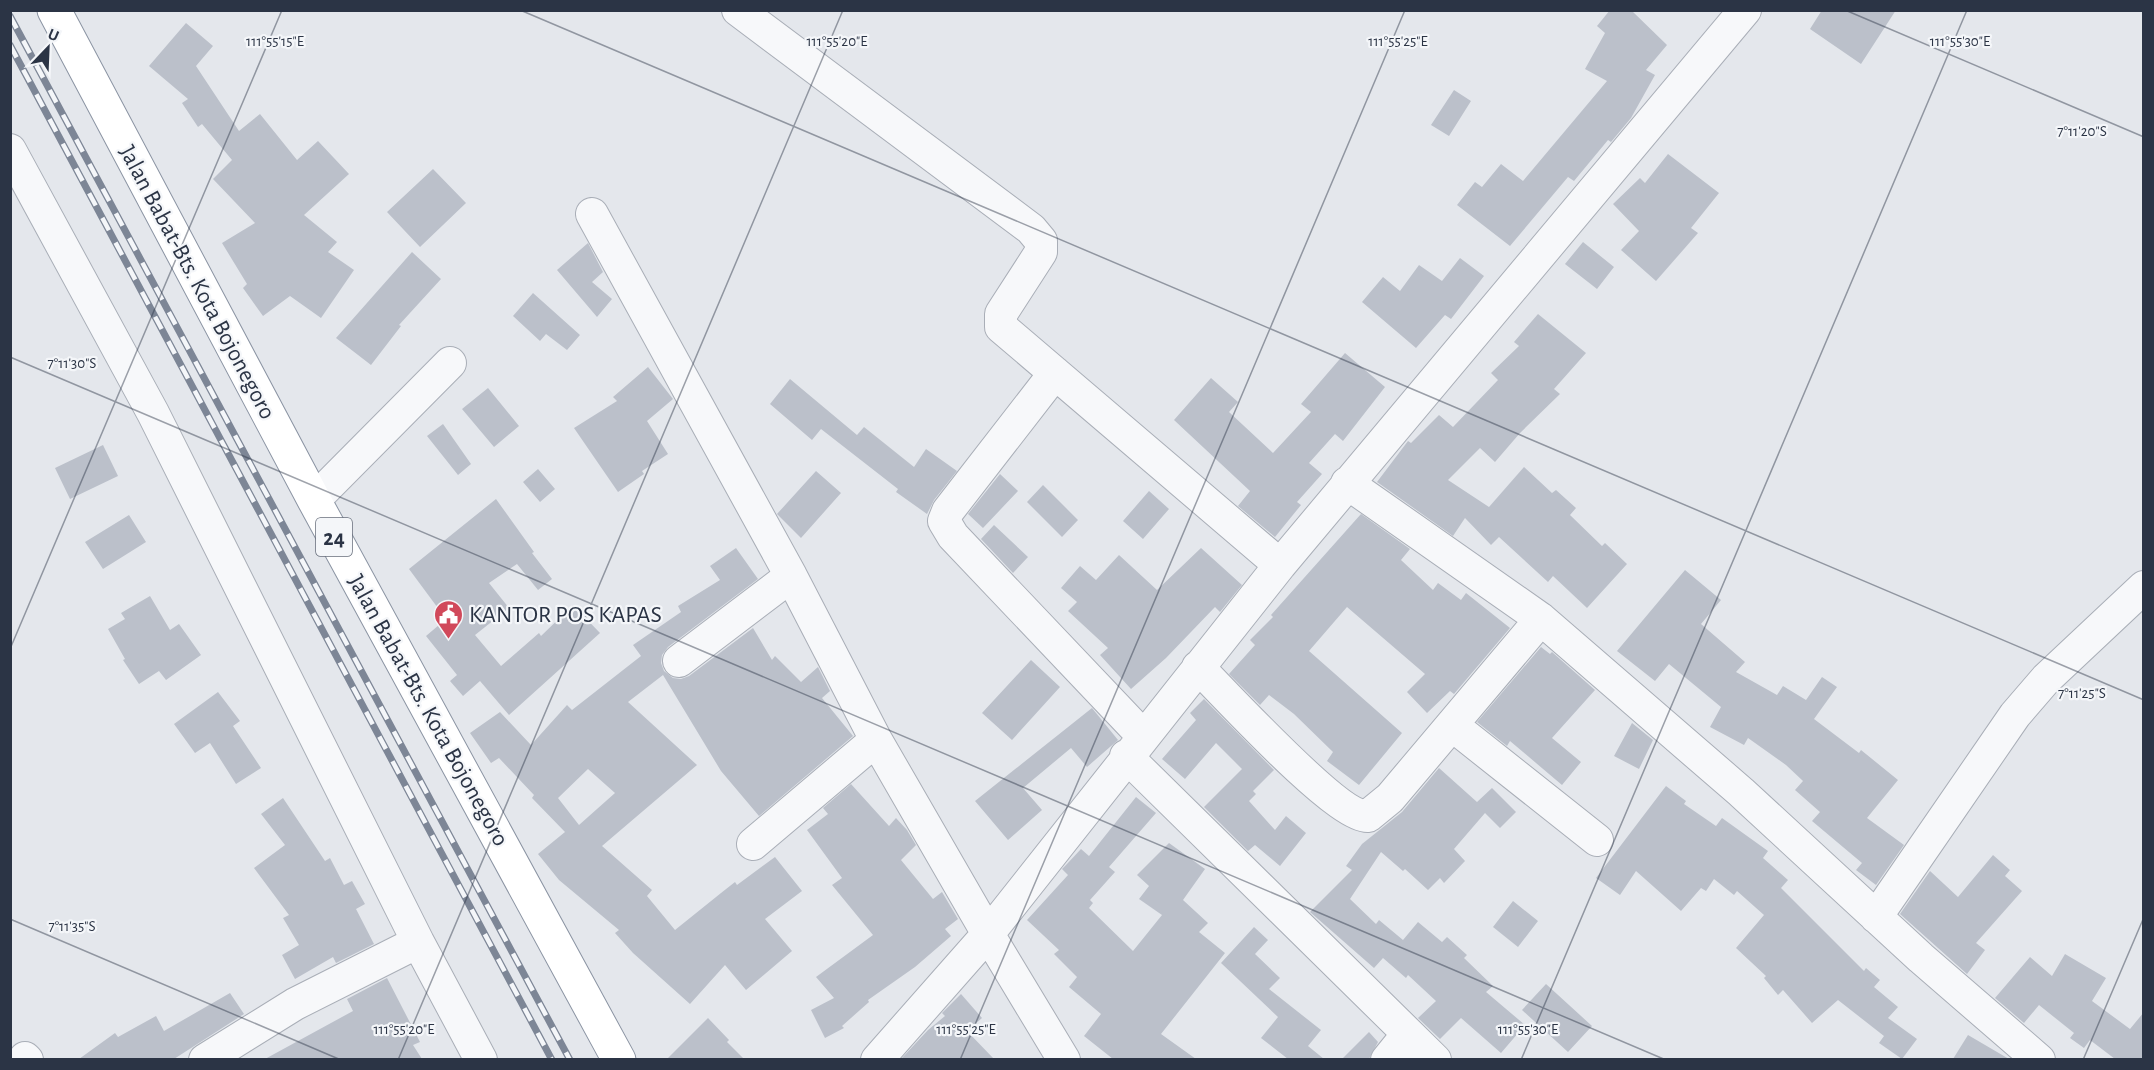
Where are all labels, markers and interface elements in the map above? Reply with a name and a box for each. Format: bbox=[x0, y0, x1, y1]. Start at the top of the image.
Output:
north arrow bbox=[18, 18, 78, 78]
text: U bbox=[46, 26, 61, 44]
text: 111°55'15"E bbox=[246, 34, 304, 49]
text: 111°55'20"E bbox=[806, 34, 868, 49]
text: 111°55'25"E bbox=[1368, 34, 1428, 49]
text: 111°55'30"E bbox=[1930, 34, 1990, 49]
text: 7°11'20"S bbox=[2057, 124, 2107, 139]
street label: Jalan Babat-Bts. Kota Bojonegoro bbox=[115, 142, 280, 423]
text: 7°11'30"S bbox=[48, 356, 96, 371]
road number: 24 bbox=[316, 518, 352, 556]
street label: Jalan Babat-Bts. Kota Bojonegoro bbox=[343, 571, 513, 850]
public building icon: KANTOR POS KAPAS bbox=[432, 598, 464, 640]
place label: KANTOR POS KAPAS bbox=[469, 603, 662, 627]
text: 7°11'25"S bbox=[2058, 686, 2106, 701]
text: 7°11'35"S bbox=[48, 919, 96, 934]
text: 111°55'20"E bbox=[373, 1022, 435, 1037]
text: 111°55'25"E bbox=[936, 1022, 996, 1037]
text: 111°55'30"E bbox=[1498, 1022, 1558, 1037]

